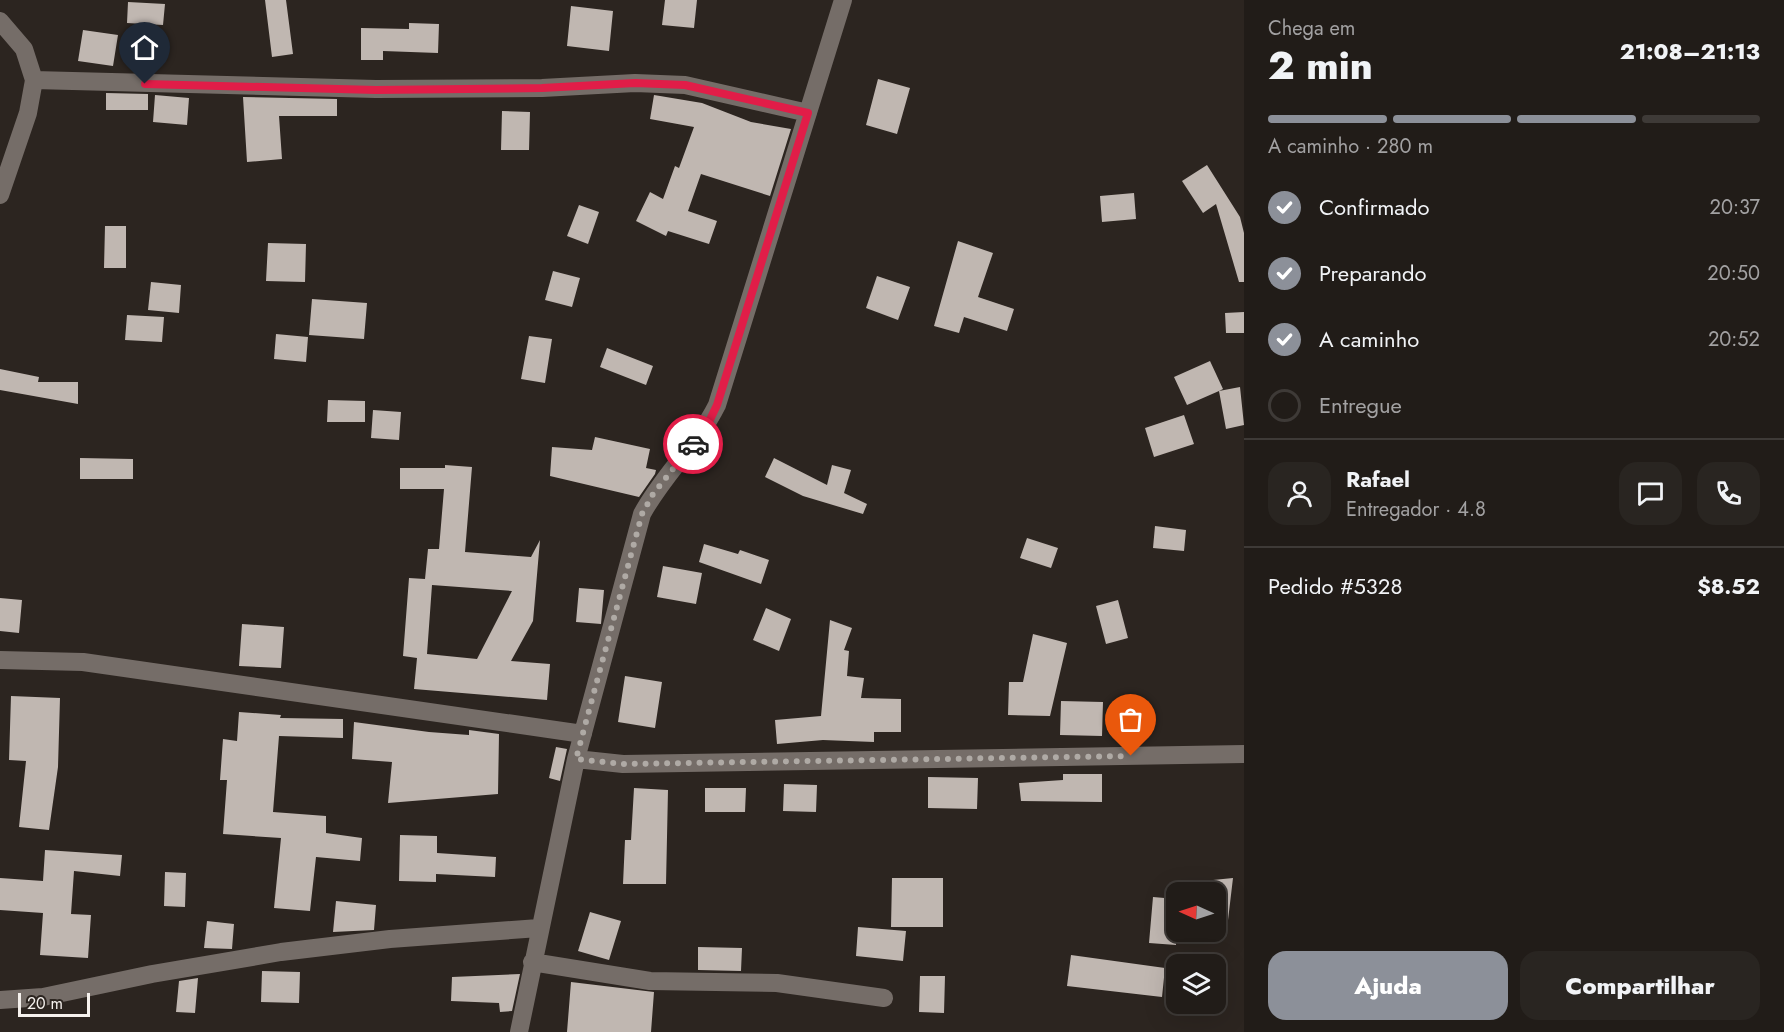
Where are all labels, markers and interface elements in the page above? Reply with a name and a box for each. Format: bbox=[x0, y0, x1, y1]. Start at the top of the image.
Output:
text: Chega em bbox=[1268, 14, 1355, 43]
pin bbox=[119, 22, 170, 84]
icon: home bbox=[128, 31, 161, 64]
text: 21:08–21:13 bbox=[1620, 35, 1760, 67]
text: 2 min bbox=[1268, 37, 1373, 94]
text: A caminho · 280 m bbox=[1268, 132, 1433, 161]
icon: check bbox=[1268, 191, 1301, 224]
text: Confirmado bbox=[1319, 191, 1429, 223]
text: 20:37 bbox=[1710, 193, 1760, 222]
icon: check bbox=[1268, 257, 1301, 290]
text: Preparando bbox=[1319, 257, 1427, 289]
text: 20:50 bbox=[1707, 259, 1760, 288]
icon: check bbox=[1268, 323, 1301, 356]
text: A caminho bbox=[1319, 323, 1419, 355]
text: 20:52 bbox=[1708, 325, 1760, 354]
text: Entregue bbox=[1319, 389, 1402, 421]
courier bbox=[663, 414, 723, 474]
icon: car bbox=[677, 428, 710, 461]
button: person bbox=[1268, 462, 1331, 525]
button: chat bbox=[1619, 462, 1682, 525]
button: phone bbox=[1697, 462, 1760, 525]
text: Rafael bbox=[1346, 463, 1410, 495]
text: Entregador · 4.8 bbox=[1346, 495, 1486, 524]
text: Pedido #5328 bbox=[1268, 570, 1402, 602]
text: $8.52 bbox=[1697, 570, 1760, 602]
pin bbox=[1105, 694, 1156, 756]
icon: bag bbox=[1114, 703, 1147, 736]
north arrow bbox=[1166, 882, 1226, 942]
map controls bbox=[1166, 882, 1226, 1014]
button: Ajuda bbox=[1268, 951, 1508, 1020]
button: Compartilhar bbox=[1520, 951, 1760, 1020]
button: layers bbox=[1166, 954, 1226, 1014]
scale bar bbox=[18, 990, 90, 1018]
text: 20 m bbox=[27, 992, 63, 1015]

